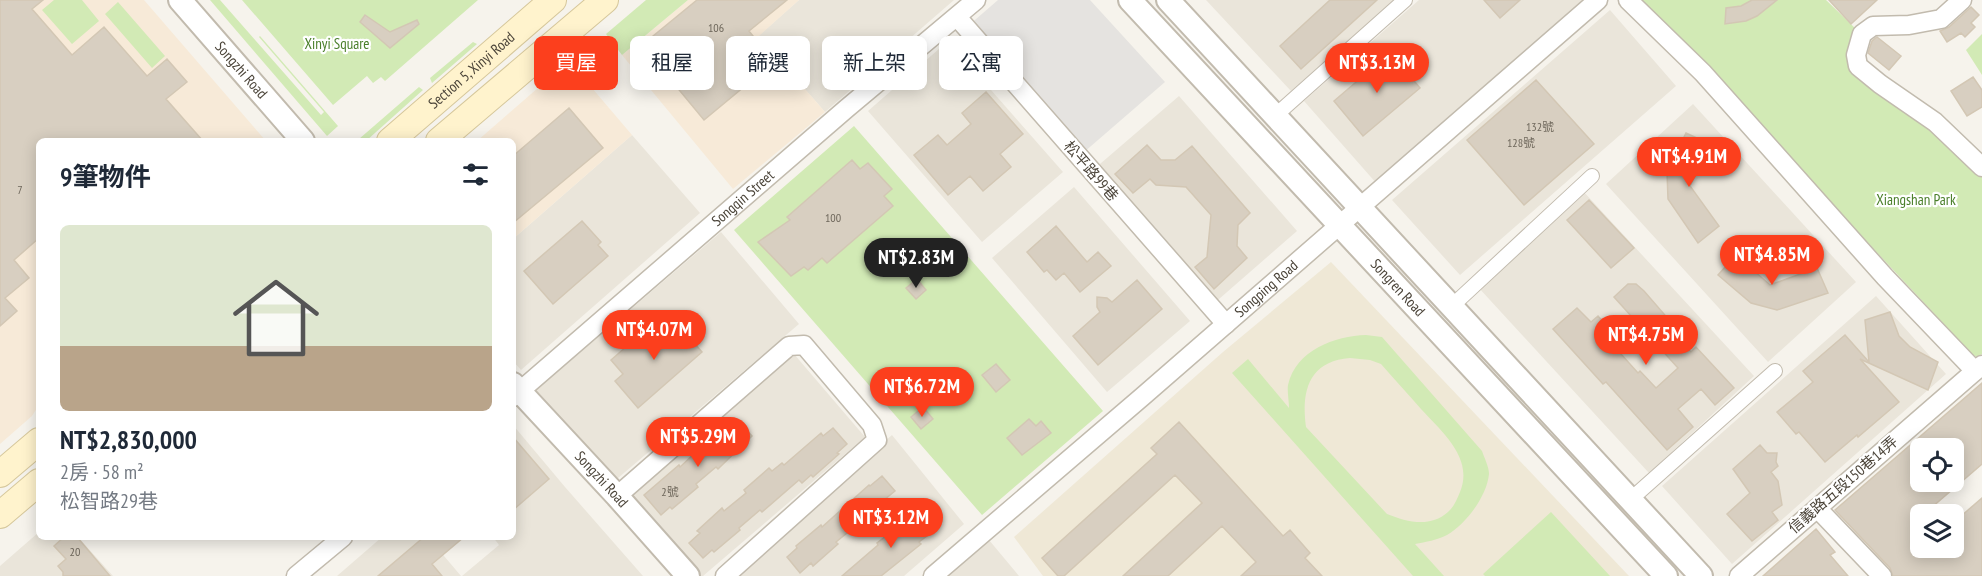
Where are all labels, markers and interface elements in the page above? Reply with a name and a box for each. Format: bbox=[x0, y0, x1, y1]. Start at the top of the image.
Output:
house number: 106 bbox=[708, 20, 724, 35]
street label: Section 5, Xinyi Road bbox=[424, 27, 518, 112]
park label: Xinyi Square bbox=[304, 34, 370, 53]
chip: 買屋 bbox=[534, 36, 618, 90]
chip: 租屋 bbox=[630, 36, 714, 90]
chip: 篩選 bbox=[726, 36, 810, 90]
chip: 新上架 bbox=[822, 36, 927, 90]
chip: 公寓 bbox=[939, 36, 1023, 90]
street label: Songzhi Road bbox=[211, 37, 272, 102]
pin: NT$3.13M bbox=[1315, 43, 1439, 94]
text: NT$3.13M bbox=[1339, 49, 1415, 75]
house number: 132號 bbox=[1526, 119, 1554, 134]
house number: 128號 bbox=[1507, 135, 1535, 150]
street label: 松平路99巷 bbox=[1060, 137, 1123, 205]
pin: NT$4.91M bbox=[1627, 137, 1751, 188]
text: NT$4.91M bbox=[1651, 143, 1727, 169]
icon: filters bbox=[459, 158, 492, 191]
text: 9筆物件 bbox=[60, 160, 150, 193]
street label: Songqin Street bbox=[707, 166, 778, 230]
house number: 7 bbox=[17, 182, 23, 197]
park label: Xiangshan Park bbox=[1876, 190, 1956, 209]
house number: 100 bbox=[825, 210, 841, 225]
pin: NT$4.85M bbox=[1710, 235, 1834, 286]
pin: NT$2.83M bbox=[854, 238, 978, 289]
text: NT$4.85M bbox=[1734, 241, 1810, 267]
text: NT$2.83M bbox=[878, 244, 954, 270]
street label: Songren Road bbox=[1367, 255, 1429, 320]
street label: Songping Road bbox=[1230, 256, 1302, 321]
icon: home bbox=[222, 264, 330, 372]
pin: NT$4.07M bbox=[592, 310, 716, 361]
pin: NT$4.75M bbox=[1584, 315, 1708, 366]
text: NT$4.07M bbox=[616, 316, 692, 342]
text: NT$4.75M bbox=[1608, 321, 1684, 347]
pin: NT$6.72M bbox=[860, 367, 984, 418]
text: NT$6.72M bbox=[884, 373, 960, 399]
pin: NT$5.29M bbox=[636, 417, 760, 468]
text: NT$2,830,000 bbox=[60, 423, 197, 456]
text: NT$5.29M bbox=[660, 423, 736, 449]
street label: 信義路五段150巷14弄 bbox=[1784, 432, 1901, 537]
map controls bbox=[1910, 438, 1964, 558]
button: locate bbox=[1910, 438, 1964, 492]
street label: Songzhi Road bbox=[571, 447, 633, 511]
text: 2房 · 58 m² bbox=[60, 459, 144, 485]
house number: 2號 bbox=[661, 484, 679, 499]
text: 松智路29巷 bbox=[60, 488, 158, 514]
pin: NT$3.12M bbox=[829, 498, 953, 549]
text: NT$3.12M bbox=[853, 504, 929, 530]
button: layers bbox=[1910, 504, 1964, 558]
house number: 20 bbox=[70, 544, 80, 559]

